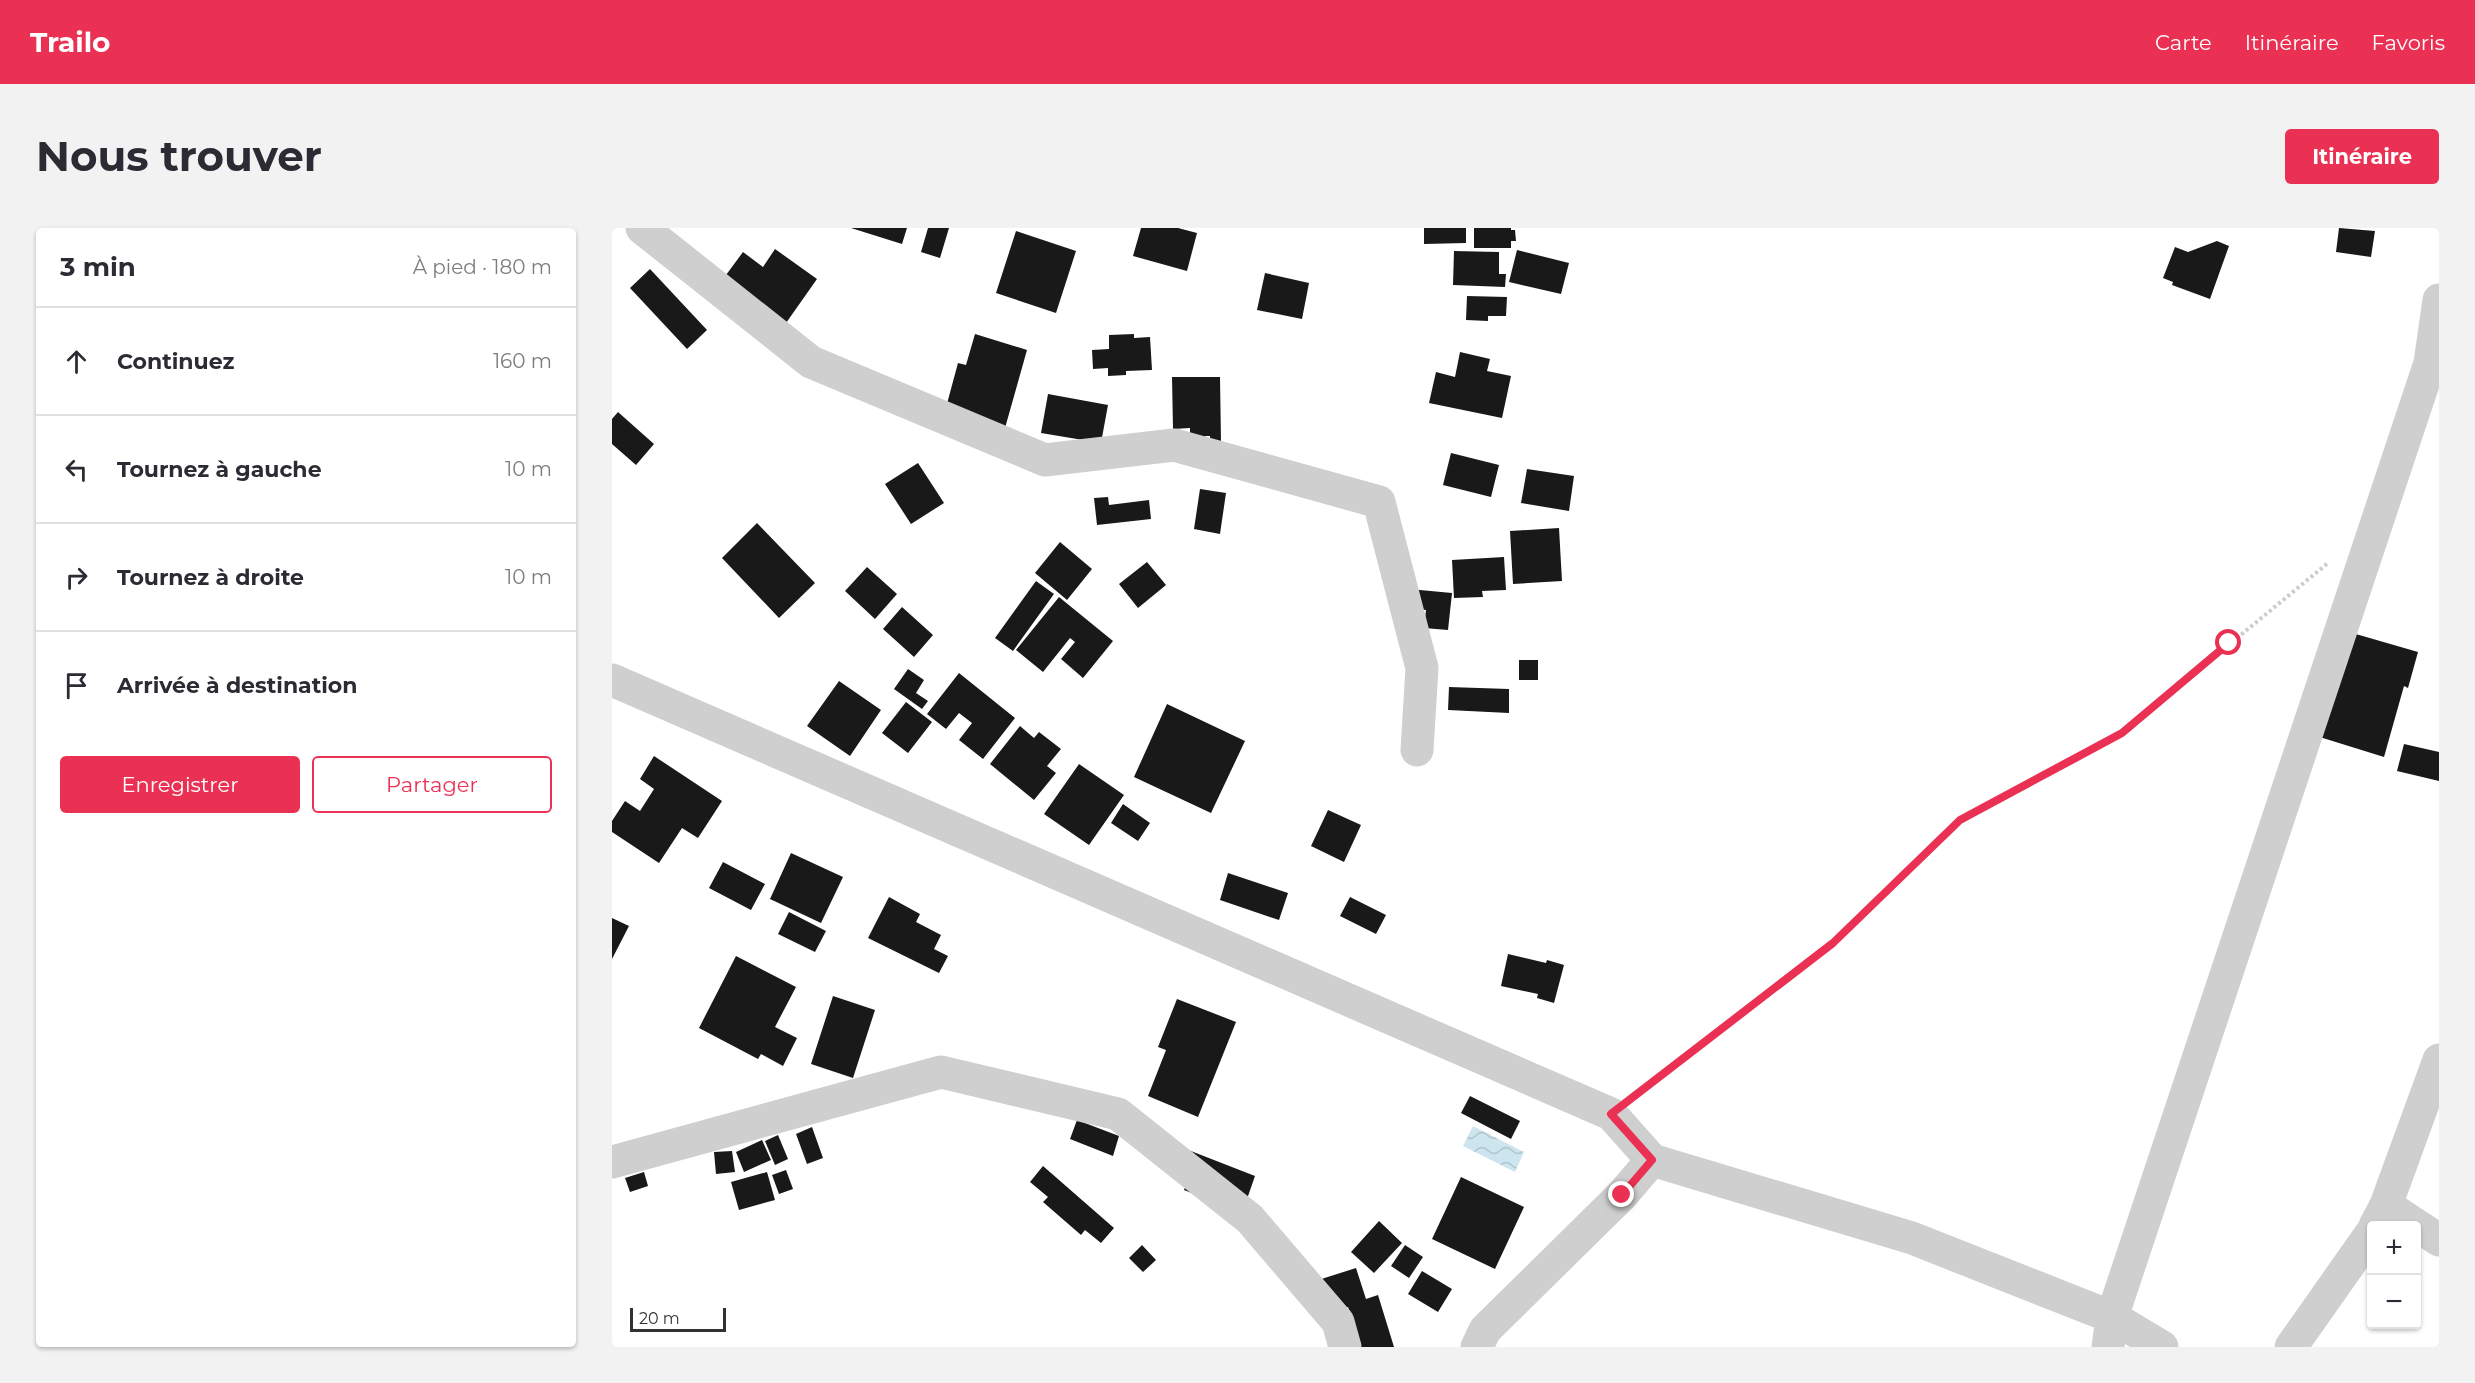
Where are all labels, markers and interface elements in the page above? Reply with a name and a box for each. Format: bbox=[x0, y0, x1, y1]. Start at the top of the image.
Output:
text: Trailo bbox=[30, 25, 110, 59]
text: Carte bbox=[2155, 30, 2212, 55]
text: Itinéraire bbox=[2245, 30, 2339, 55]
text: Favoris bbox=[2372, 30, 2445, 55]
button: Itinéraire bbox=[2285, 129, 2439, 184]
text: Nous trouver bbox=[36, 130, 322, 182]
text: 3 min bbox=[60, 251, 136, 283]
text: À pied · 180 m bbox=[413, 255, 552, 279]
icon: ahead bbox=[60, 345, 93, 378]
text: Continuez bbox=[117, 348, 234, 375]
text: 160 m bbox=[493, 349, 552, 373]
icon: left bbox=[60, 453, 93, 486]
text: Tournez à gauche bbox=[117, 456, 322, 483]
text: 10 m bbox=[505, 457, 552, 481]
icon: right bbox=[60, 561, 93, 594]
text: Tournez à droite bbox=[117, 564, 304, 591]
text: 10 m bbox=[505, 565, 552, 589]
route start bbox=[2215, 629, 2241, 655]
icon: arrive bbox=[60, 669, 93, 702]
text: Arrivée à destination bbox=[117, 672, 357, 699]
button: Enregistrer bbox=[60, 756, 300, 813]
button: Partager bbox=[312, 756, 552, 813]
route end bbox=[1608, 1181, 1634, 1207]
map controls bbox=[2367, 1221, 2421, 1329]
button: + bbox=[2367, 1221, 2421, 1275]
button: − bbox=[2367, 1275, 2421, 1329]
scale bar bbox=[630, 1305, 726, 1332]
text: 20 m bbox=[639, 1309, 680, 1328]

